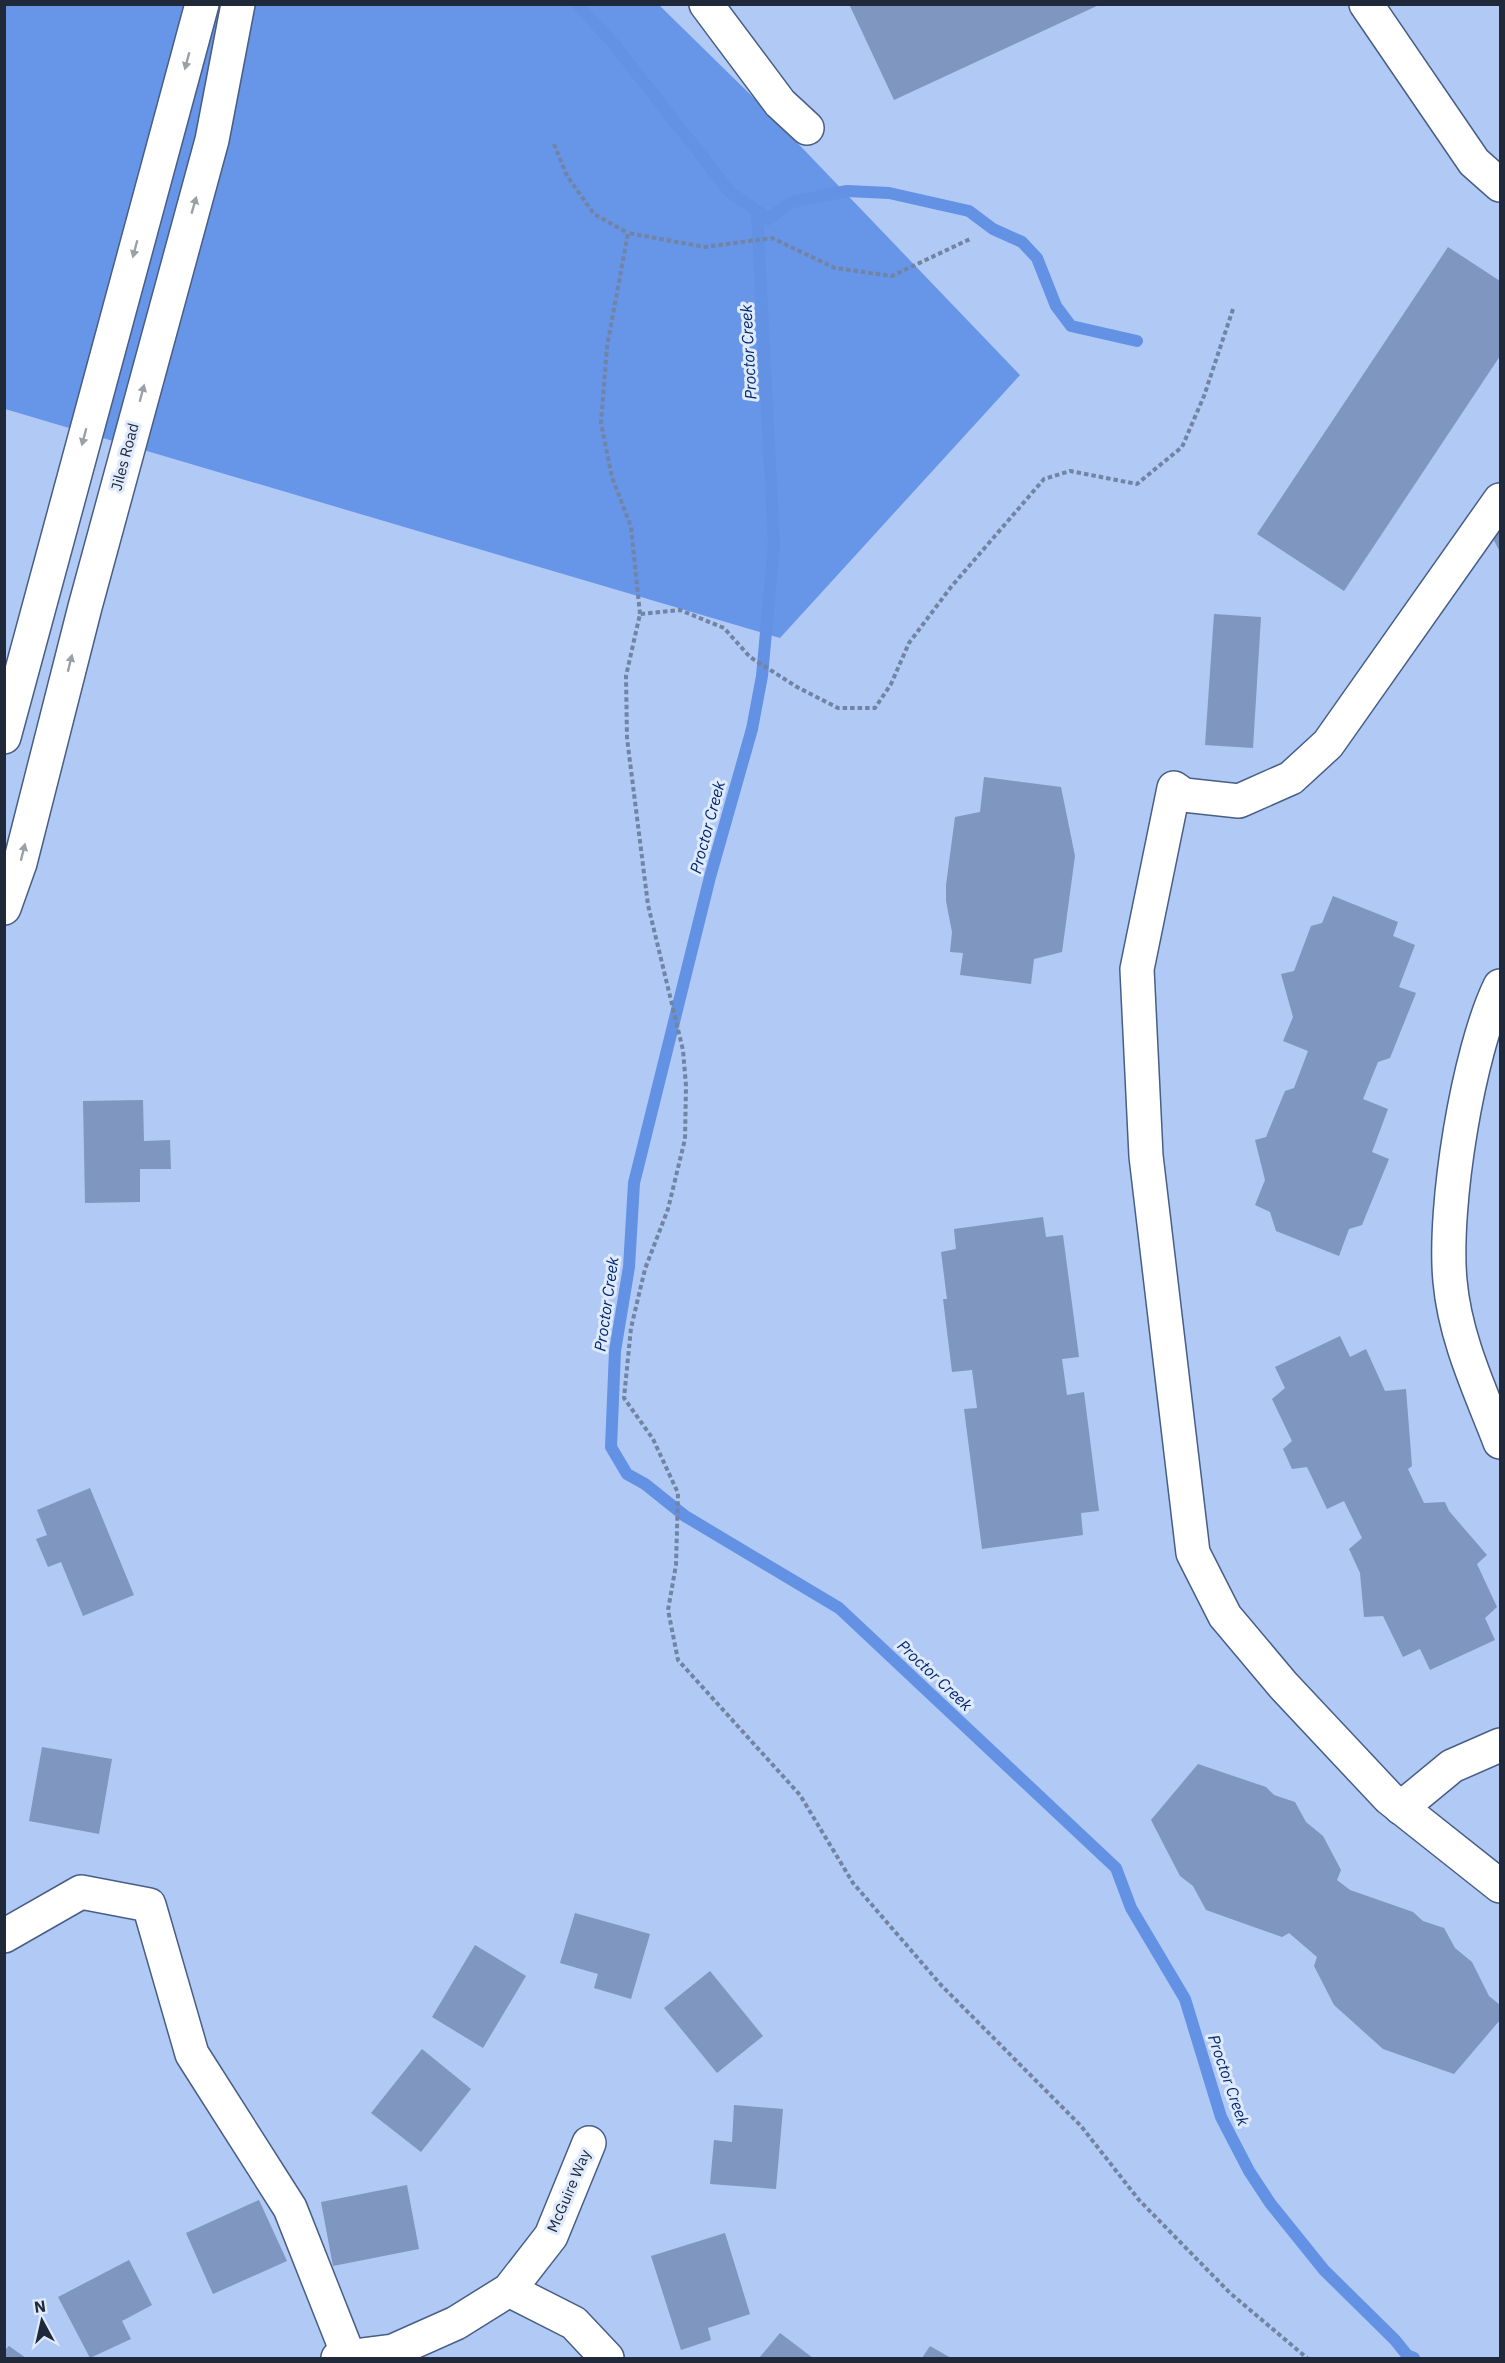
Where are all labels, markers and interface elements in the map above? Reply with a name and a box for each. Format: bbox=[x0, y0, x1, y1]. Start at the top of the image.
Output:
one-way arrow bbox=[181, 52, 191, 70]
one-way arrow bbox=[190, 196, 199, 214]
one-way arrow bbox=[130, 240, 139, 258]
water label: Proctor Creek bbox=[735, 303, 760, 400]
one-way arrow bbox=[138, 384, 147, 402]
street label: Jiles Road bbox=[106, 421, 143, 493]
one-way arrow bbox=[79, 428, 88, 446]
one-way arrow bbox=[66, 654, 76, 672]
water label: Proctor Creek bbox=[685, 778, 729, 876]
one-way arrow bbox=[19, 843, 28, 861]
water label: Proctor Creek bbox=[589, 1255, 623, 1352]
water label: Proctor Creek bbox=[893, 1635, 977, 1715]
water label: Proctor Creek bbox=[1204, 2032, 1254, 2129]
street label: McGuire Way bbox=[543, 2146, 595, 2235]
north arrow bbox=[12, 2291, 72, 2351]
text: N bbox=[33, 2295, 47, 2317]

